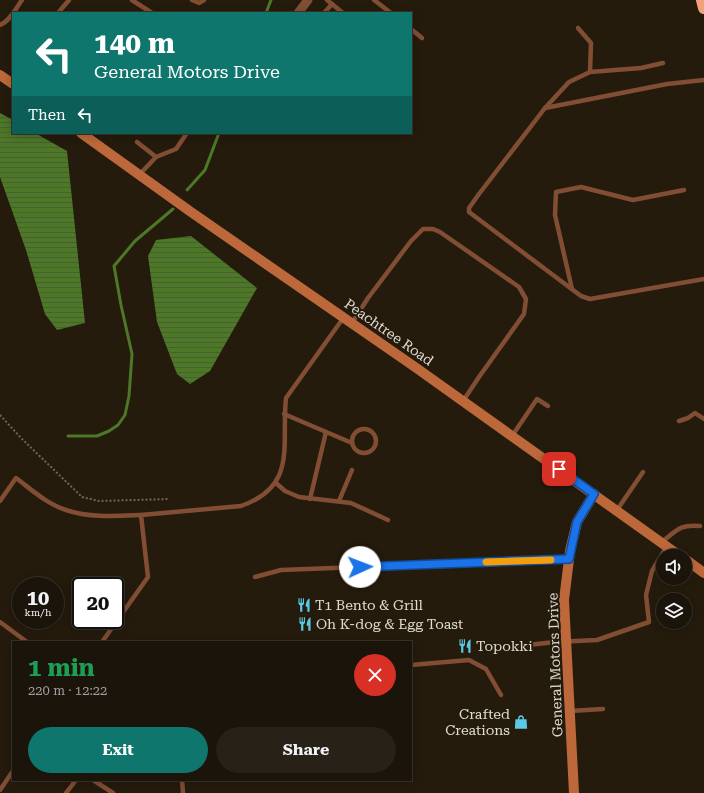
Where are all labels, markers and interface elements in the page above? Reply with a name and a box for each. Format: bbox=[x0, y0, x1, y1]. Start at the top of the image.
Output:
text: 140 m bbox=[94, 27, 175, 60]
icon: left bbox=[28, 28, 80, 80]
text: General Motors Drive bbox=[94, 61, 280, 82]
icon: left bbox=[74, 104, 96, 126]
text: Then bbox=[28, 106, 66, 124]
street label: Peachtree Road bbox=[341, 295, 437, 369]
pin bbox=[542, 452, 576, 486]
icon: arrive bbox=[548, 458, 570, 480]
position arrow bbox=[339, 546, 381, 588]
map controls bbox=[656, 549, 692, 629]
button: sound bbox=[656, 549, 692, 585]
speed limit sign: 20 bbox=[72, 577, 124, 629]
text: 10 bbox=[27, 586, 49, 610]
street label: General Motors Drive bbox=[544, 592, 566, 738]
button: layers bbox=[656, 593, 692, 629]
restaurant icon: T1 Bento & Grill bbox=[296, 597, 312, 613]
place label: T1 Bento & Grill bbox=[315, 597, 424, 613]
text: km/h bbox=[25, 607, 51, 618]
restaurant icon: Oh K-dog & Egg Toast bbox=[297, 616, 313, 632]
place label: Oh K-dog & Egg Toast bbox=[316, 616, 463, 632]
restaurant icon: Topokki bbox=[457, 638, 473, 654]
place label: Topokki bbox=[476, 638, 533, 654]
text: 1 min bbox=[28, 654, 95, 682]
button: close bbox=[354, 654, 396, 696]
text: 220 m · 12:22 bbox=[28, 683, 107, 698]
place label: Crafted Creations bbox=[445, 706, 510, 738]
shop icon: Crafted Creations bbox=[513, 714, 529, 730]
button: Exit bbox=[28, 727, 208, 773]
button: Share bbox=[216, 727, 396, 773]

